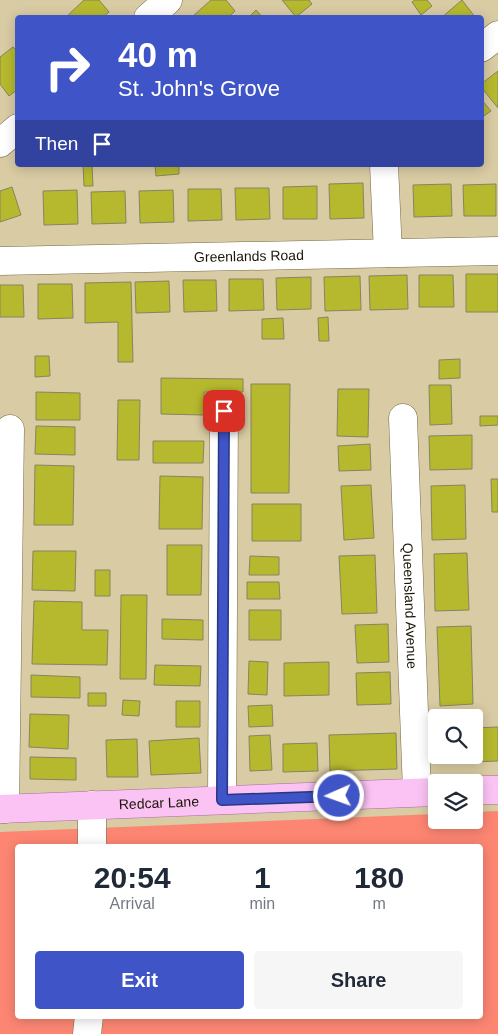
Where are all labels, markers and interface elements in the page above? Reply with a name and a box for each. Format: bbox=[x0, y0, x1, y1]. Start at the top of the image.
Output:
icon: right bbox=[35, 35, 100, 100]
text: 40 m bbox=[118, 35, 198, 74]
text: St. John's Grove bbox=[118, 76, 280, 101]
icon: arrive bbox=[88, 130, 116, 158]
text: Then bbox=[35, 133, 78, 154]
street label: Greenlands Road bbox=[194, 247, 304, 265]
pin bbox=[203, 390, 245, 432]
icon: arrive bbox=[210, 397, 238, 425]
street label: Queensland Avenue bbox=[400, 543, 420, 669]
map controls bbox=[428, 709, 483, 829]
button: search bbox=[428, 709, 483, 764]
position arrow bbox=[312, 769, 364, 821]
button: layers bbox=[428, 774, 483, 829]
street label: Redcar Lane bbox=[118, 793, 199, 812]
text: 20:54 bbox=[94, 861, 171, 894]
text: 1 bbox=[254, 861, 271, 894]
text: 180 bbox=[354, 861, 404, 894]
text: Arrival bbox=[110, 895, 155, 912]
text: min bbox=[249, 895, 275, 912]
text: m bbox=[372, 895, 386, 912]
button: Exit bbox=[35, 951, 244, 1009]
button: Share bbox=[254, 951, 463, 1009]

